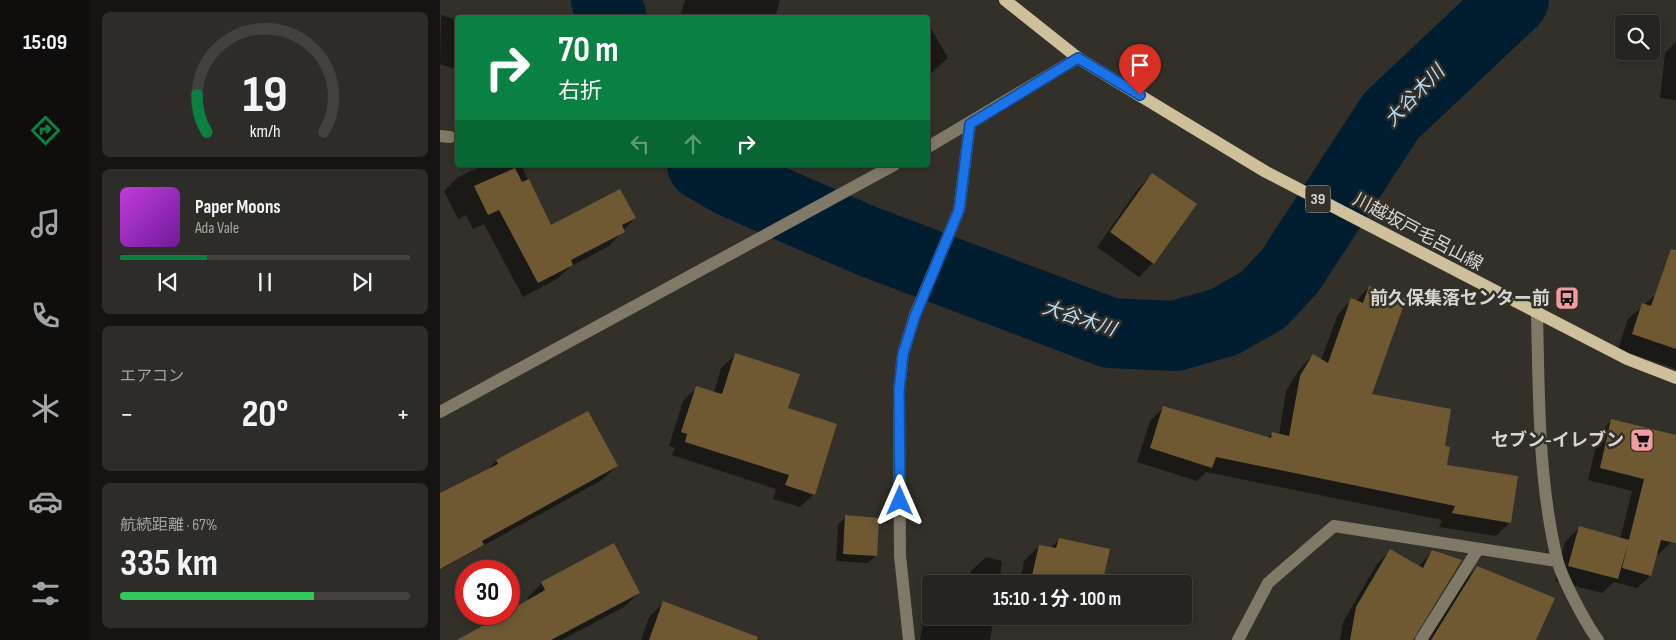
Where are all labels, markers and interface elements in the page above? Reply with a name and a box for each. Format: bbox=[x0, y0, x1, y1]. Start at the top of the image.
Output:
map controls bbox=[1615, 15, 1660, 60]
button: search bbox=[1615, 15, 1660, 60]
text: 15:09 bbox=[23, 29, 67, 56]
text: 70 m bbox=[558, 29, 618, 72]
icon: right bbox=[475, 35, 540, 100]
pin bbox=[1119, 44, 1161, 95]
icon: arrive bbox=[1126, 51, 1154, 79]
water label: 大谷木川 bbox=[1380, 59, 1451, 131]
text: 19 bbox=[242, 64, 288, 127]
text: 右折 bbox=[558, 78, 602, 105]
icon: directions bbox=[28, 113, 63, 148]
text: km/h bbox=[250, 121, 280, 142]
icon: left bbox=[626, 130, 654, 158]
icon: ahead bbox=[679, 130, 707, 158]
icon: right bbox=[732, 130, 760, 158]
road number: 39 bbox=[1306, 185, 1330, 212]
street label: 川越坂戸毛呂山線 bbox=[1349, 189, 1487, 275]
text: Paper Moons bbox=[195, 196, 281, 219]
icon: music bbox=[28, 206, 63, 241]
text: Ada Vale bbox=[195, 219, 239, 238]
icon: previous bbox=[154, 268, 182, 296]
icon: pause bbox=[251, 268, 279, 296]
icon: next bbox=[348, 268, 376, 296]
bus stop icon: 前久保集落センター前 bbox=[1554, 285, 1580, 311]
place label: 前久保集落センター前 bbox=[1370, 288, 1550, 309]
water label: 大谷木川 bbox=[1039, 296, 1121, 342]
icon: phone bbox=[28, 298, 63, 333]
text: エアコン bbox=[120, 367, 184, 386]
icon: climate bbox=[28, 391, 63, 426]
text: 20° bbox=[242, 392, 288, 437]
text: − bbox=[120, 398, 134, 431]
text: + bbox=[396, 398, 410, 431]
supermarket icon: セブン-イレブン bbox=[1629, 427, 1655, 453]
place label: セブン-イレブン bbox=[1491, 430, 1624, 451]
position arrow bbox=[873, 474, 925, 526]
icon: car bbox=[28, 484, 63, 519]
text: 航続距離 · 67% bbox=[120, 516, 217, 535]
text: 335 km bbox=[120, 541, 218, 586]
speed limit sign: 30 bbox=[455, 560, 520, 625]
icon: filters bbox=[28, 576, 63, 611]
text: 15:10 · 1 分 · 100 m bbox=[993, 588, 1121, 611]

